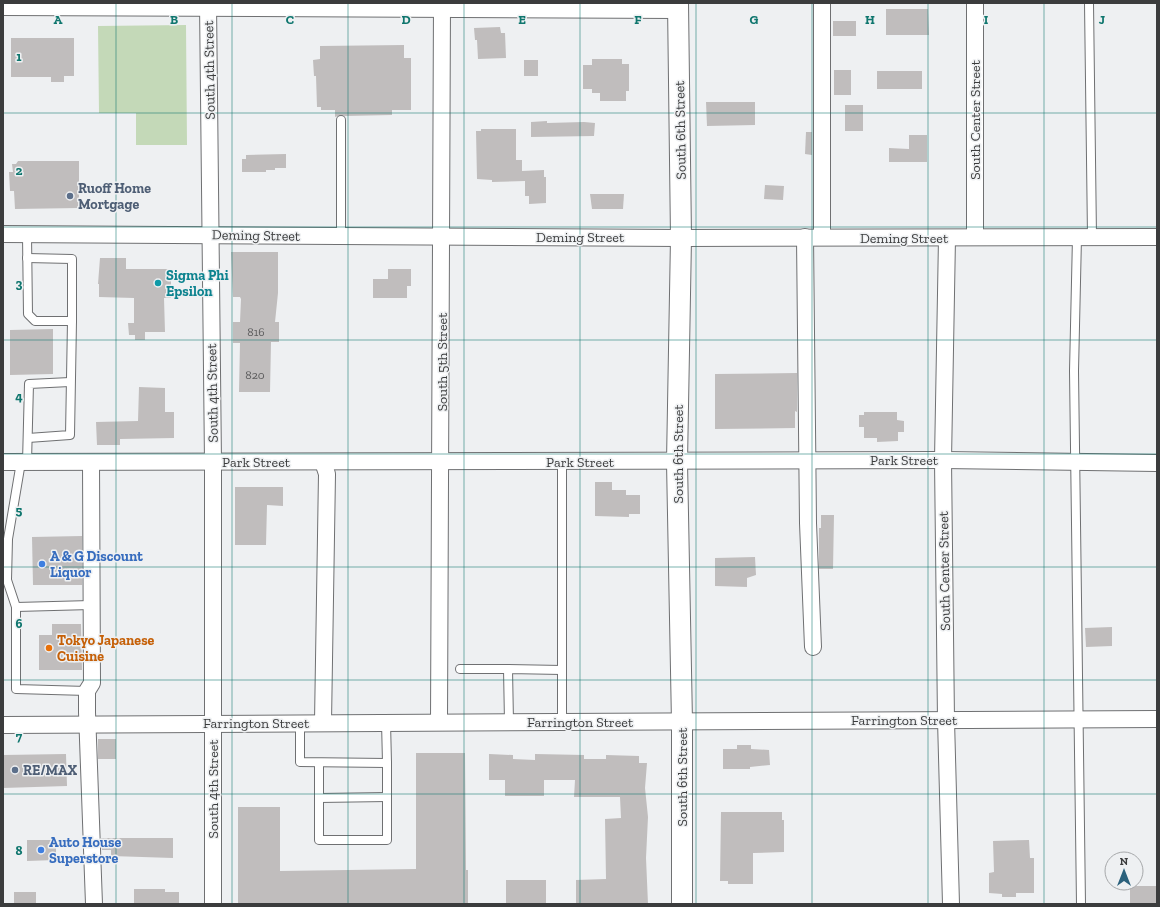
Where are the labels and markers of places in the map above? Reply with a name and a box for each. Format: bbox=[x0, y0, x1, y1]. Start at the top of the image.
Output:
place label: Ruoff Home Mortgage bbox=[78, 180, 151, 213]
marker: Ruoff Home Mortgage bbox=[65, 191, 75, 201]
place label: Sigma Phi Epsilon bbox=[166, 267, 229, 300]
marker: Sigma Phi Epsilon bbox=[153, 278, 163, 288]
place label: A & G Discount Liquor bbox=[50, 548, 143, 581]
marker: A & G Discount Liquor bbox=[37, 559, 47, 569]
place label: Tokyo Japanese Cuisine bbox=[57, 632, 155, 665]
marker: Tokyo Japanese Cuisine bbox=[44, 643, 54, 653]
place label: RE/MAX bbox=[23, 762, 78, 779]
marker: RE/MAX bbox=[10, 765, 20, 775]
place label: Auto House Superstore bbox=[49, 834, 121, 867]
marker: Auto House Superstore bbox=[36, 845, 46, 855]

